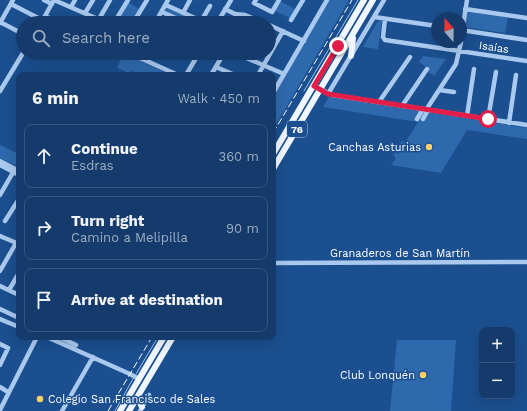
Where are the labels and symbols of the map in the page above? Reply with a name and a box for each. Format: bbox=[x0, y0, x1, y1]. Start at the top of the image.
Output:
north arrow bbox=[431, 12, 467, 48]
route end bbox=[329, 37, 347, 55]
street label: Isaías bbox=[478, 39, 510, 56]
route start bbox=[479, 110, 497, 128]
road number: 76 bbox=[287, 121, 307, 137]
place label: Canchas Asturias bbox=[328, 141, 421, 154]
marker: Canchas Asturias bbox=[424, 142, 434, 152]
street label: Granaderos de San Martín bbox=[330, 247, 470, 260]
place label: Club Lonquén bbox=[340, 369, 415, 382]
marker: Club Lonquén bbox=[418, 370, 428, 380]
place label: Colegio San Francisco de Sales bbox=[48, 393, 216, 406]
marker: Colegio San Francisco de Sales bbox=[35, 394, 45, 404]

